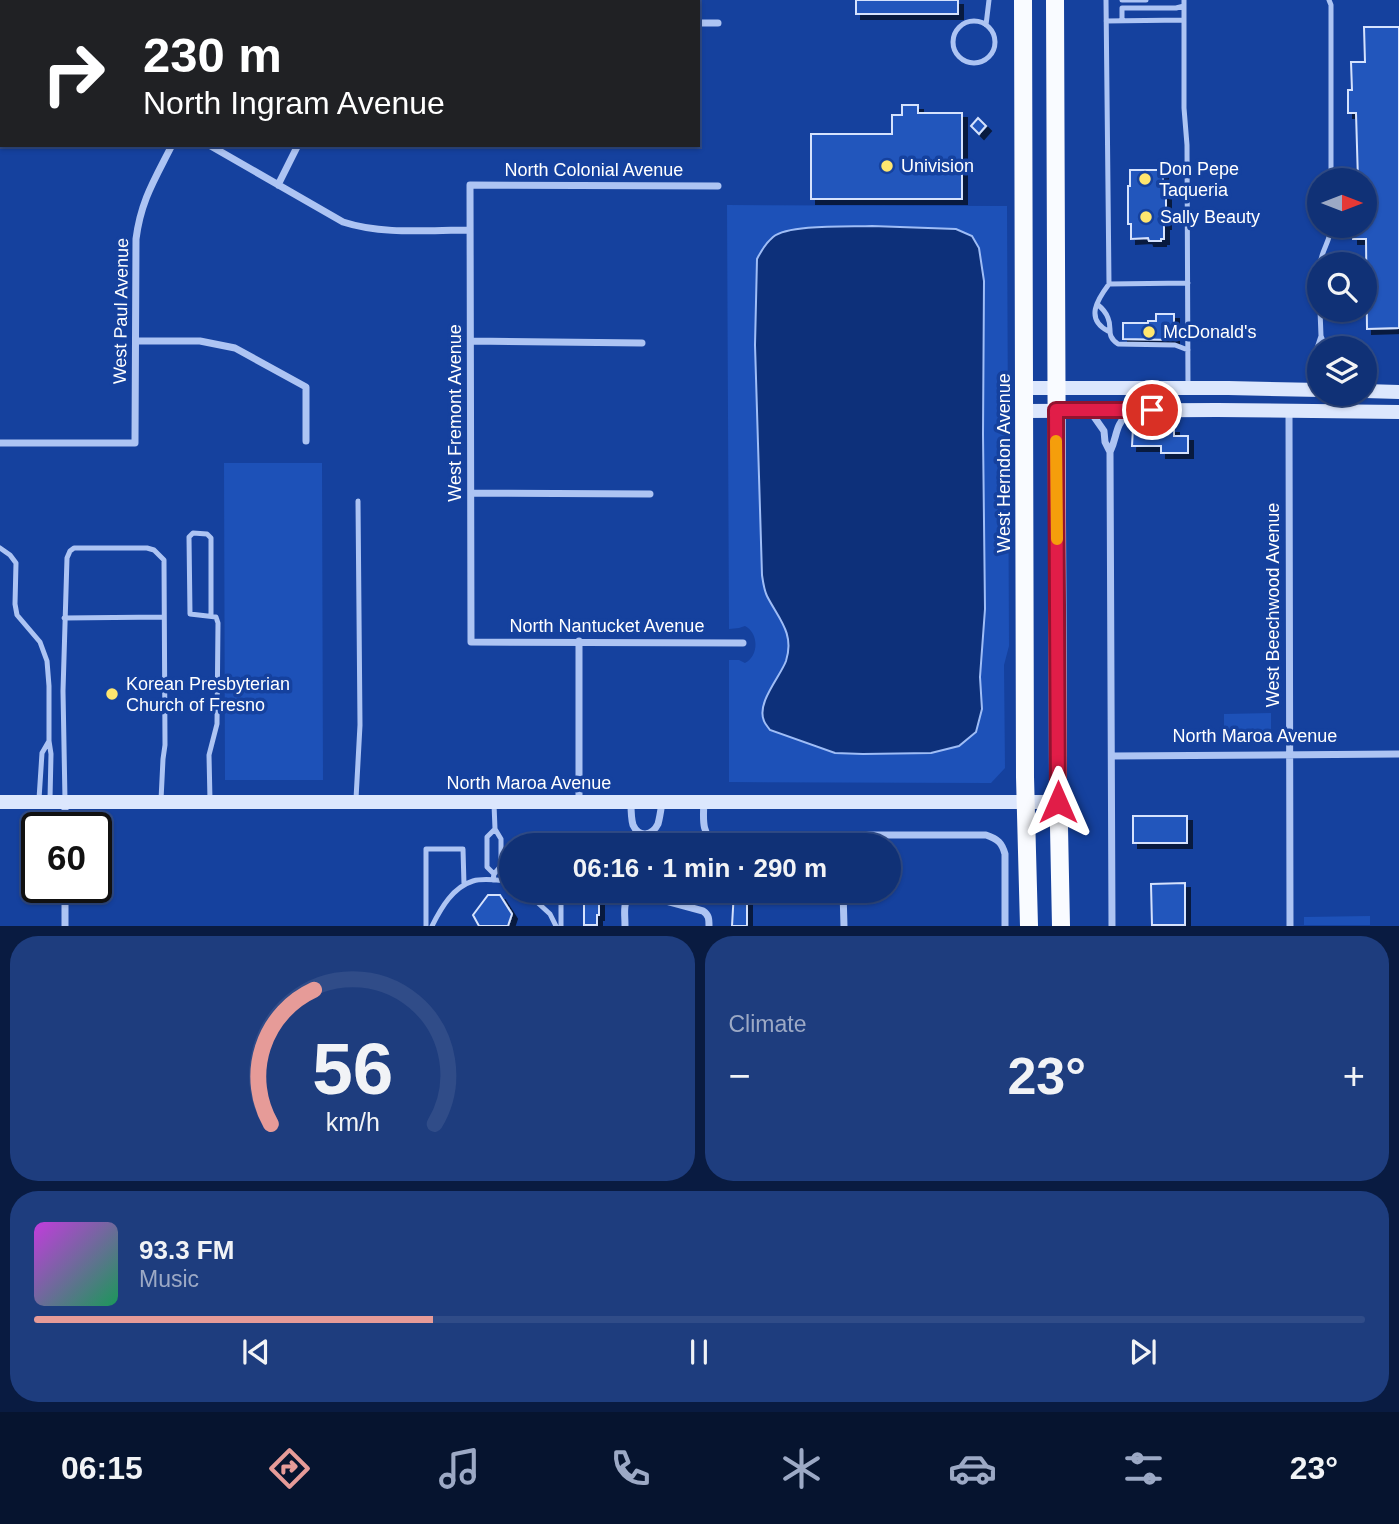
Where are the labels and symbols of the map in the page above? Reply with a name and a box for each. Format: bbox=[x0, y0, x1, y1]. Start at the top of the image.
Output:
place label: Univision bbox=[901, 156, 974, 176]
marker: Univision bbox=[879, 158, 895, 174]
place label: Don Pepe Taqueria bbox=[1159, 159, 1239, 200]
street label: North Colonial Avenue bbox=[505, 160, 683, 180]
north arrow bbox=[1307, 168, 1377, 238]
marker: Don Pepe Taqueria bbox=[1137, 171, 1153, 187]
place label: Sally Beauty bbox=[1160, 207, 1260, 227]
marker: Sally Beauty bbox=[1138, 209, 1154, 225]
street label: West Paul Avenue bbox=[110, 238, 132, 384]
place label: McDonald's bbox=[1163, 322, 1256, 342]
street label: West Fremont Avenue bbox=[445, 324, 465, 502]
marker: McDonald's bbox=[1141, 324, 1157, 340]
street label: West Herndon Avenue bbox=[994, 373, 1014, 553]
pin bbox=[1122, 380, 1182, 440]
street label: West Beechwood Avenue bbox=[1263, 503, 1283, 707]
street label: North Nantucket Avenue bbox=[510, 616, 704, 636]
place label: Korean Presbyterian Church of Fresno bbox=[126, 674, 290, 715]
marker: Korean Presbyterian Church of Fresno bbox=[104, 686, 120, 702]
street label: North Maroa Avenue bbox=[1173, 726, 1337, 746]
position arrow bbox=[1021, 765, 1095, 839]
street label: North Maroa Avenue bbox=[447, 773, 611, 793]
speed limit sign: 60 bbox=[21, 812, 112, 903]

